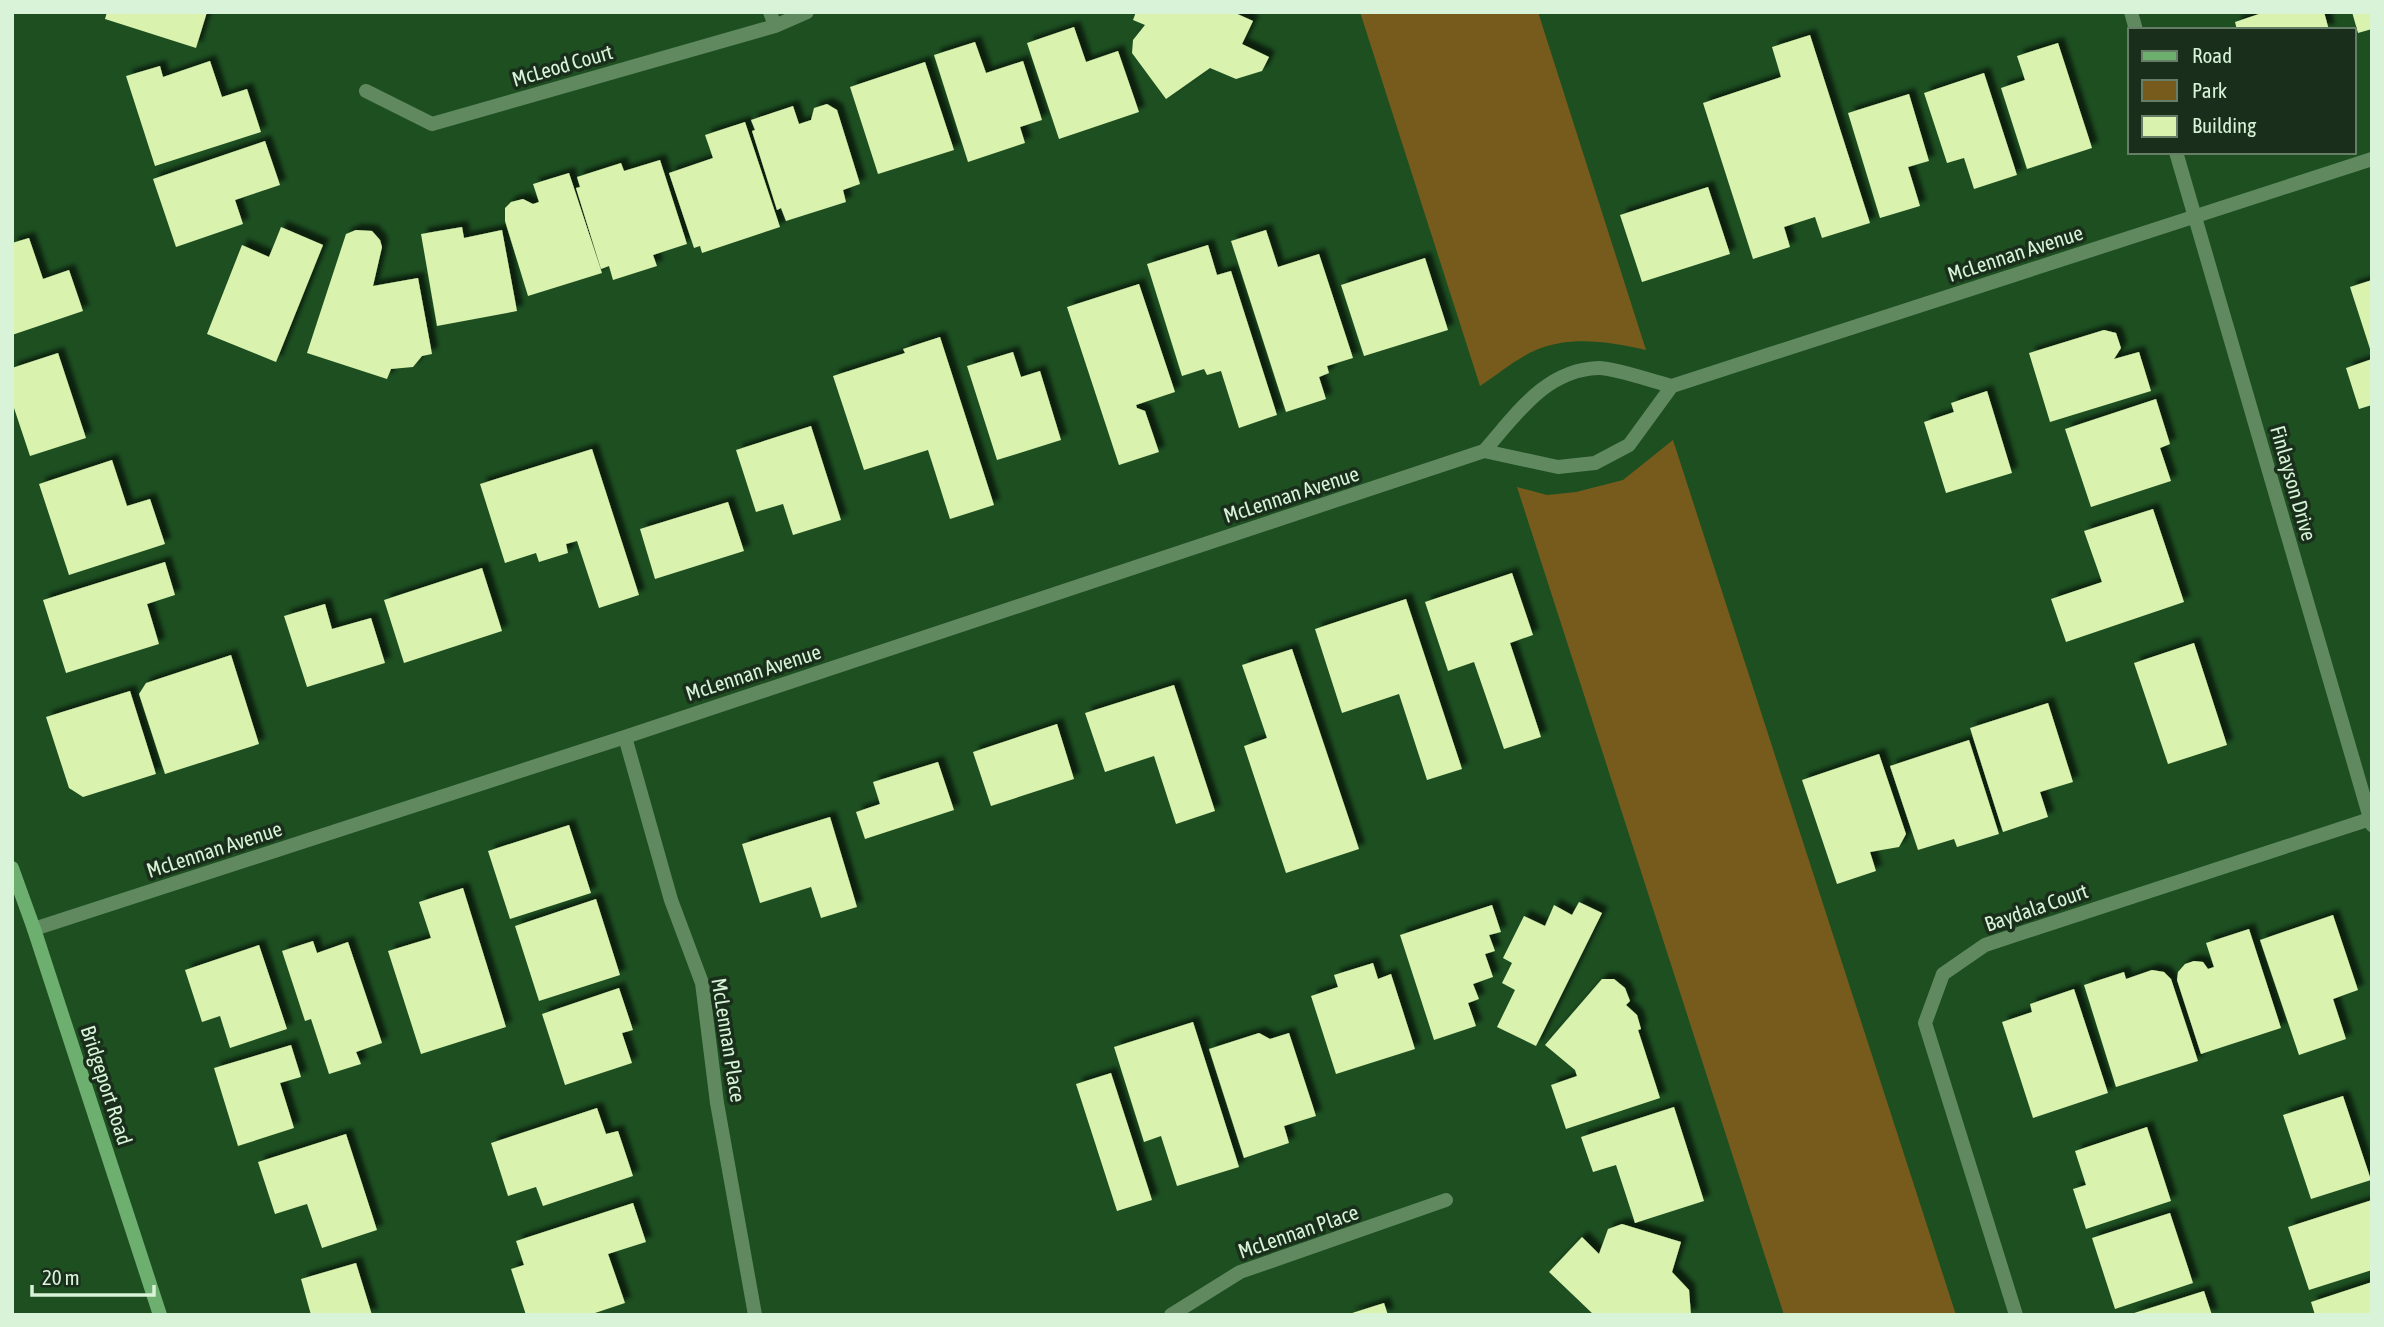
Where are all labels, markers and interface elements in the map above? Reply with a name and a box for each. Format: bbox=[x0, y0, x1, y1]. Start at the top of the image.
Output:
legend bbox=[2128, 28, 2356, 154]
street label: McLeod Court bbox=[509, 39, 615, 91]
text: Road bbox=[2192, 43, 2232, 67]
text: Park bbox=[2192, 78, 2227, 102]
text: Building bbox=[2192, 113, 2256, 137]
street label: McLennan Avenue bbox=[1944, 220, 2086, 286]
street label: Finlayson Drive bbox=[2266, 423, 2322, 543]
street label: McLennan Avenue bbox=[1220, 461, 1362, 527]
street label: McLennan Avenue bbox=[682, 639, 824, 705]
street label: McLennan Avenue bbox=[143, 816, 285, 882]
street label: Baydala Court bbox=[1981, 878, 2091, 936]
street label: McLennan Place bbox=[707, 976, 751, 1104]
street label: Bridgeport Road bbox=[76, 1022, 138, 1148]
street label: McLennan Place bbox=[1235, 1199, 1361, 1263]
scale bar bbox=[32, 1254, 154, 1298]
text: 20 m bbox=[42, 1265, 80, 1289]

